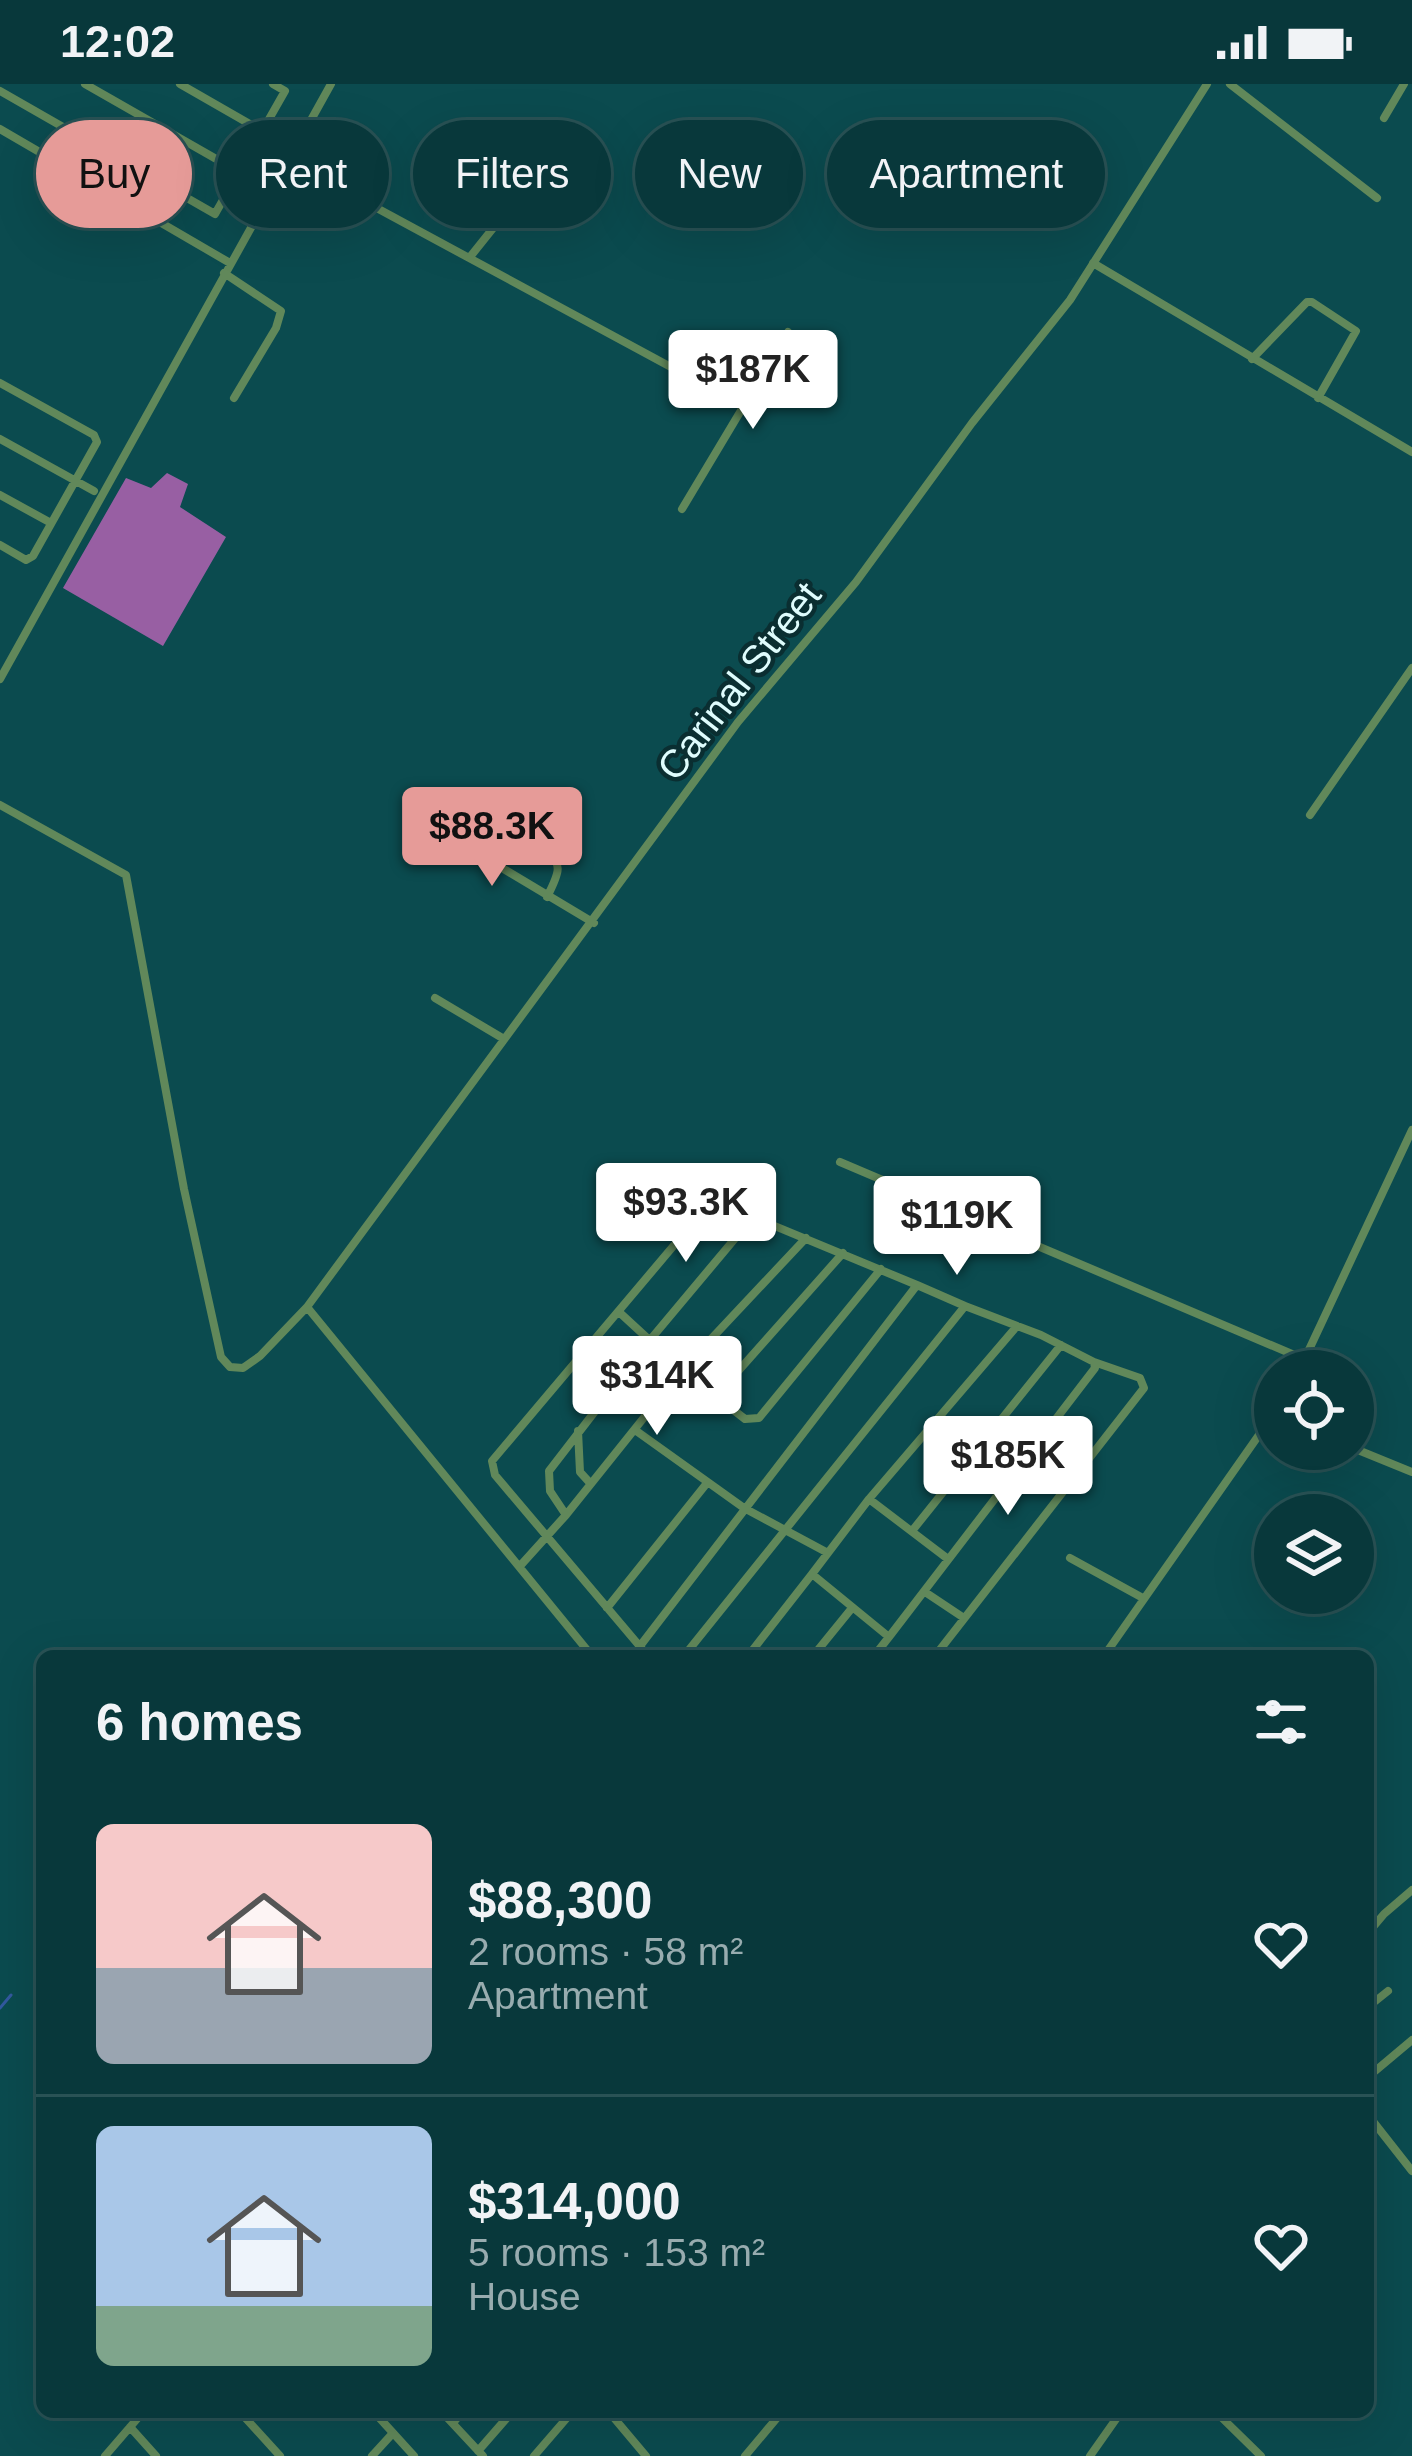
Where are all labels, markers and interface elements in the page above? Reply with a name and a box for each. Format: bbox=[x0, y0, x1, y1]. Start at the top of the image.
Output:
text: 12:02 bbox=[60, 16, 175, 67]
chip: Buy bbox=[36, 120, 192, 228]
chip: Rent bbox=[216, 120, 389, 228]
chip: Filters bbox=[413, 120, 611, 228]
chip: New bbox=[635, 120, 803, 228]
chip: Apartment bbox=[827, 120, 1105, 228]
pin: $187K bbox=[669, 330, 837, 432]
text: $187K bbox=[696, 347, 810, 390]
street label: Carinal Street bbox=[649, 574, 829, 788]
pin: $88.3K bbox=[394, 787, 590, 889]
text: $88.3K bbox=[429, 804, 555, 847]
pin: $93.3K bbox=[588, 1163, 784, 1265]
pin: $119K bbox=[873, 1176, 1041, 1278]
text: $93.3K bbox=[623, 1180, 749, 1223]
text: $119K bbox=[901, 1193, 1013, 1236]
pin: $314K bbox=[573, 1336, 741, 1438]
map controls bbox=[1254, 1350, 1374, 1614]
button: locate bbox=[1254, 1350, 1374, 1470]
text: $314K bbox=[600, 1353, 714, 1396]
pin: $185K bbox=[924, 1416, 1092, 1518]
text: $185K bbox=[951, 1433, 1065, 1476]
button: layers bbox=[1254, 1494, 1374, 1614]
icon: filters bbox=[1248, 1689, 1314, 1755]
text: 6 homes bbox=[96, 1694, 303, 1751]
icon: home bbox=[192, 1872, 336, 2016]
text: $88,300 bbox=[468, 1872, 652, 1929]
icon: heart bbox=[1248, 1911, 1314, 1977]
text: 2 rooms · 58 m² bbox=[468, 1930, 743, 1973]
text: Apartment bbox=[468, 1974, 648, 2017]
text: $314,000 bbox=[468, 2173, 681, 2230]
icon: home bbox=[192, 2174, 336, 2318]
icon: heart bbox=[1248, 2213, 1314, 2279]
text: 5 rooms · 153 m² bbox=[468, 2231, 765, 2274]
text: House bbox=[468, 2275, 581, 2318]

